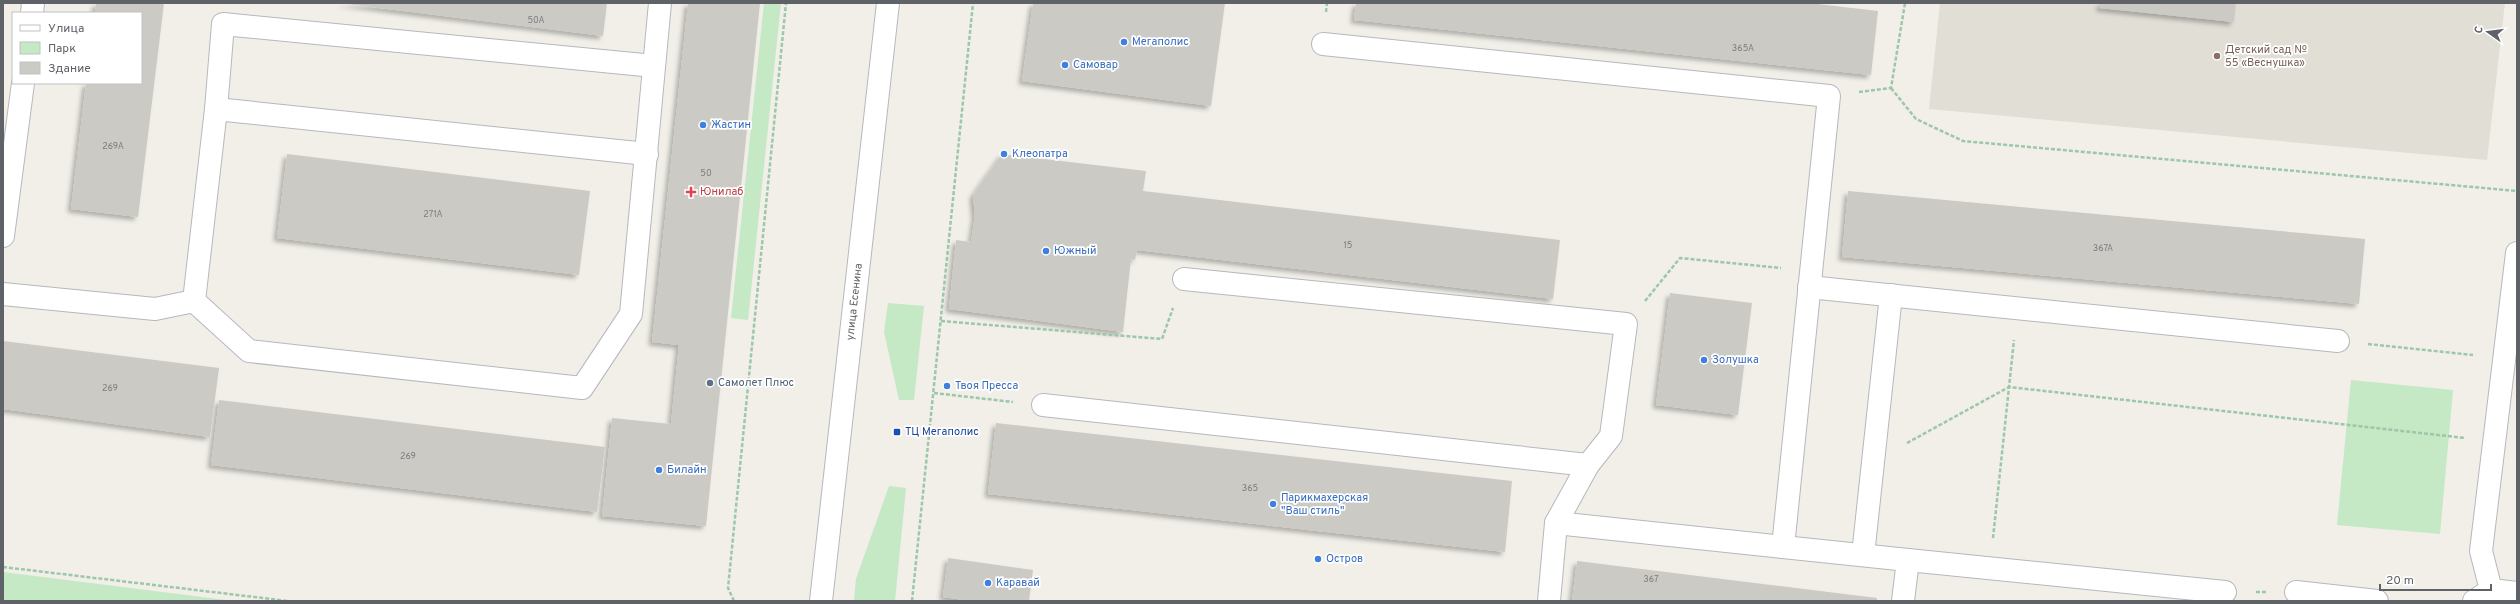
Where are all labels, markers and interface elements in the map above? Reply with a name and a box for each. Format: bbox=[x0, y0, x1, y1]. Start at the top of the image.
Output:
legend bbox=[12, 12, 142, 84]
north arrow bbox=[2468, 12, 2508, 52]
house number: 50А bbox=[527, 15, 545, 26]
text: Улица bbox=[48, 21, 84, 37]
text: С bbox=[2472, 25, 2487, 35]
place label: Мегаполис bbox=[1132, 35, 1189, 49]
marker: Мегаполис bbox=[1119, 37, 1129, 47]
text: Парк bbox=[48, 41, 76, 57]
house number: 365А bbox=[1732, 43, 1754, 54]
place label: Детский сад № 55 «Веснушка» bbox=[2225, 43, 2307, 70]
marker: Детский сад № 55 «Веснушка» bbox=[2212, 51, 2222, 61]
place label: Самовар bbox=[1073, 58, 1118, 72]
marker: Самовар bbox=[1060, 60, 1070, 70]
text: Здание bbox=[48, 61, 91, 77]
place label: Жастин bbox=[711, 118, 751, 132]
marker: Жастин bbox=[698, 120, 708, 130]
house number: 269А bbox=[102, 141, 124, 152]
place label: Клеопатра bbox=[1012, 147, 1068, 161]
marker: Клеопатра bbox=[999, 149, 1009, 159]
house number: 50 bbox=[700, 168, 712, 179]
place label: Юнилаб bbox=[700, 185, 744, 199]
marker: Юнилаб bbox=[685, 186, 697, 198]
house number: 271А bbox=[423, 209, 443, 220]
house number: 15 bbox=[1344, 240, 1352, 251]
house number: 367А bbox=[2093, 243, 2113, 254]
place label: Южный bbox=[1054, 244, 1097, 258]
marker: Южный bbox=[1041, 246, 1051, 256]
street label: улица Есенина bbox=[843, 262, 866, 341]
place label: Золушка bbox=[1712, 353, 1759, 367]
marker: Золушка bbox=[1699, 355, 1709, 365]
place label: Самолет Плюс bbox=[718, 376, 794, 390]
marker: Самолет Плюс bbox=[705, 378, 715, 388]
place label: Твоя Пресса bbox=[955, 379, 1018, 393]
marker: Твоя Пресса bbox=[942, 381, 952, 391]
house number: 269 bbox=[102, 383, 118, 394]
place label: ТЦ Мегаполис bbox=[905, 425, 979, 439]
marker: ТЦ Мегаполис bbox=[892, 427, 902, 437]
house number: 269 bbox=[400, 451, 416, 462]
place label: Билайн bbox=[667, 463, 706, 477]
marker: Билайн bbox=[654, 465, 664, 475]
house number: 365 bbox=[1242, 483, 1258, 494]
place label: Парикмахерская "Ваш стиль" bbox=[1281, 491, 1368, 518]
marker: Парикмахерская "Ваш стиль" bbox=[1268, 499, 1278, 509]
place label: Остров bbox=[1326, 552, 1363, 566]
marker: Остров bbox=[1313, 554, 1323, 564]
scale bar bbox=[2380, 566, 2491, 592]
text: 20 m bbox=[2386, 573, 2414, 589]
house number: 367 bbox=[1643, 574, 1659, 585]
place label: Каравай bbox=[996, 576, 1040, 590]
marker: Каравай bbox=[983, 578, 993, 588]

